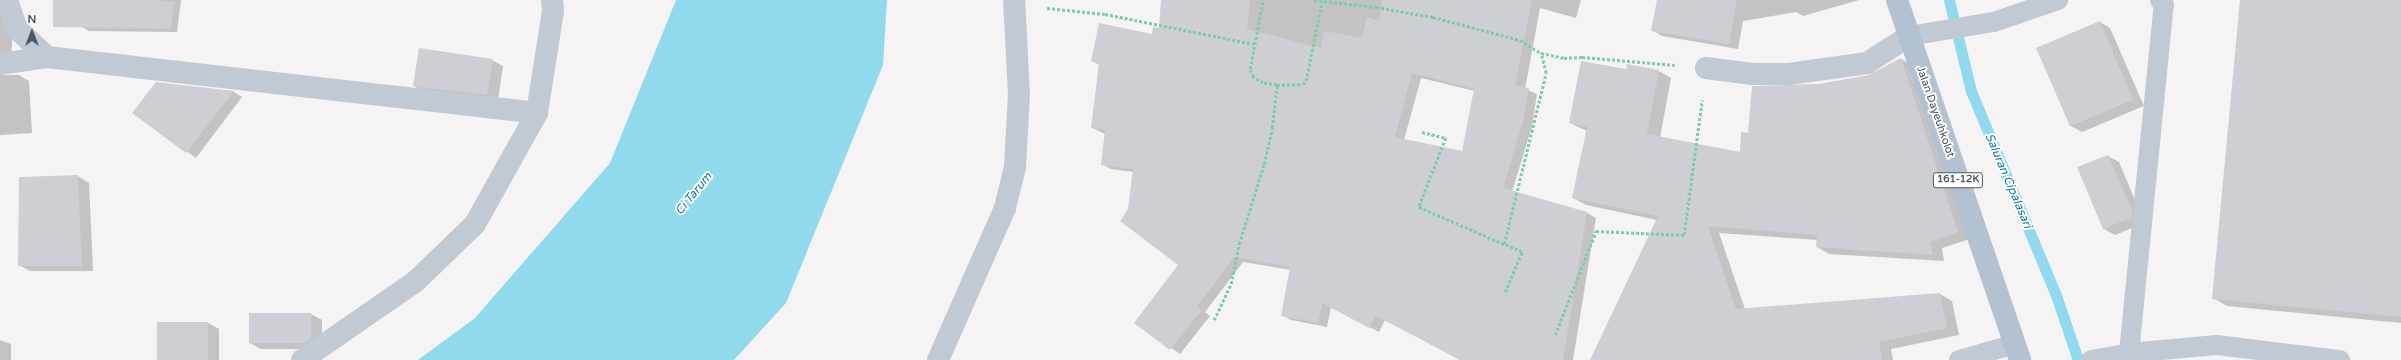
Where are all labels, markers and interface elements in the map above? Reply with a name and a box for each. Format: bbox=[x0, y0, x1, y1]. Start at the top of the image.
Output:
north arrow bbox=[12, 12, 52, 52]
text: N bbox=[28, 13, 36, 26]
street label: Jalan Dayeuhkolot bbox=[1913, 65, 1957, 159]
water label: Saluran Cipalasari bbox=[1982, 131, 2034, 231]
water label: Ci Tarum bbox=[673, 170, 715, 218]
road number: 161-12K bbox=[1932, 172, 1984, 188]

